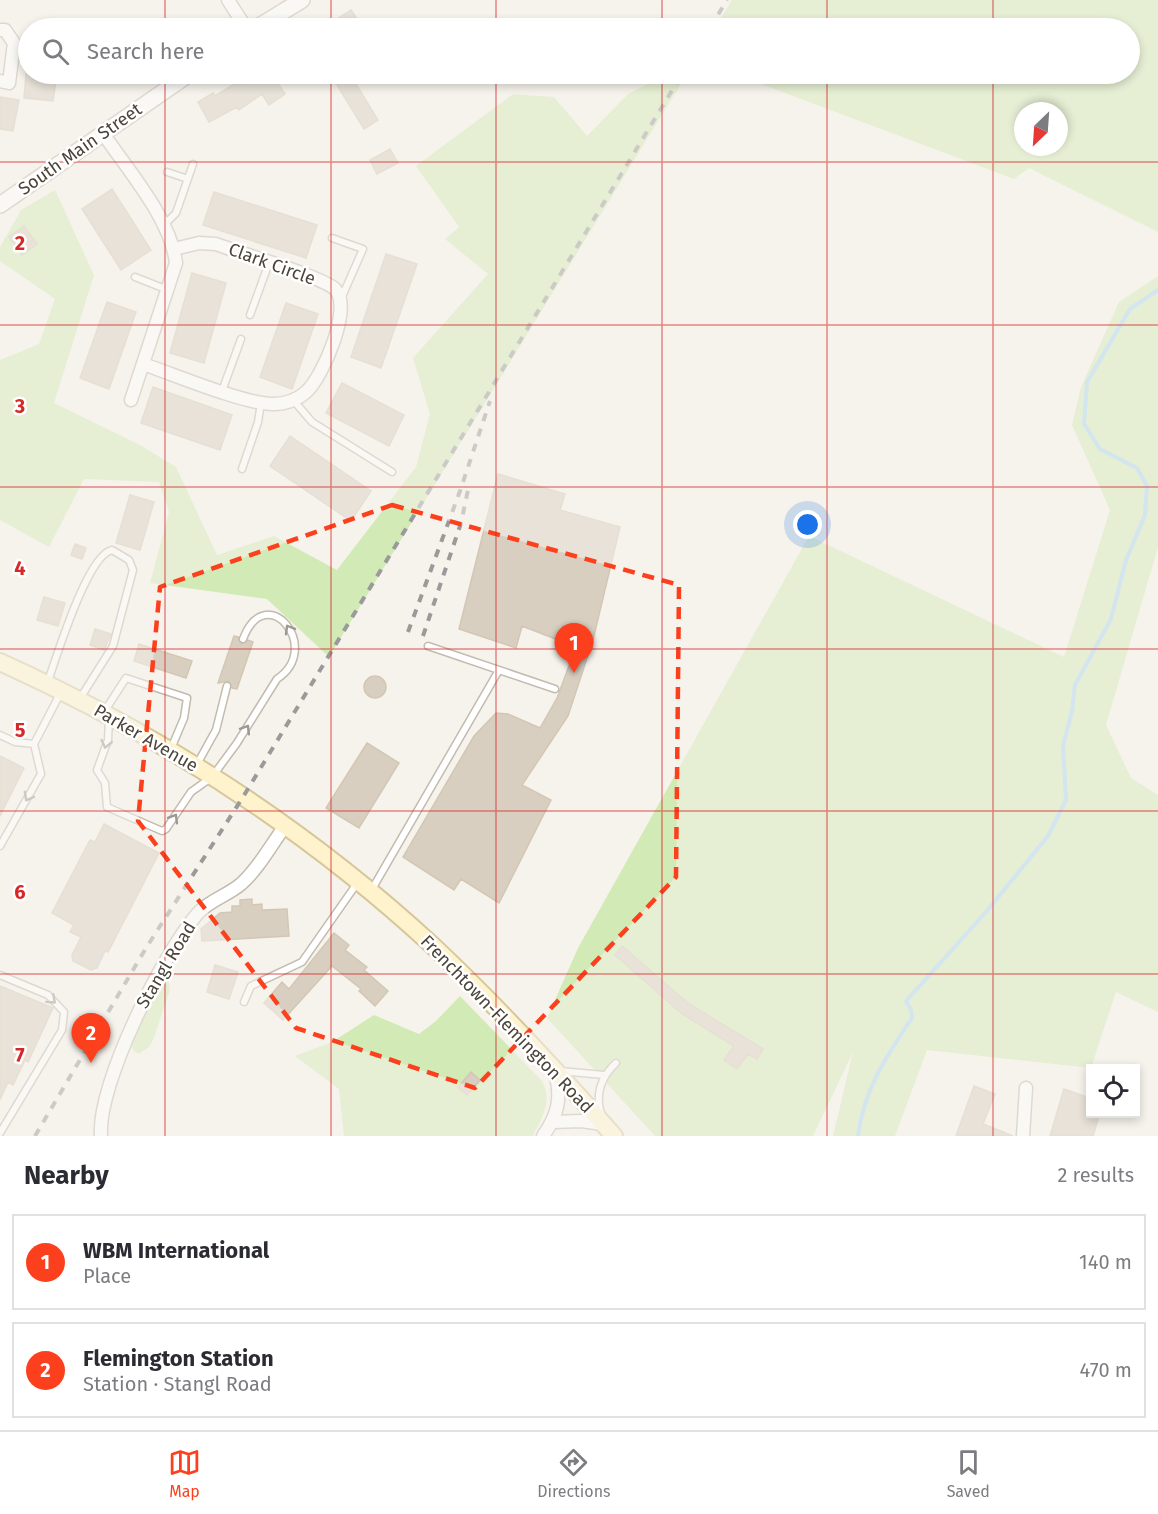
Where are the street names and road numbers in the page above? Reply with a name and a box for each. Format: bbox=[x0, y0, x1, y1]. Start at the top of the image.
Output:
street label: South Main Street bbox=[14, 98, 146, 200]
street label: Clark Circle bbox=[225, 238, 319, 290]
street label: Parker Avenue bbox=[90, 699, 202, 777]
street label: Stangl Road bbox=[131, 918, 201, 1012]
street label: Frenchtown-Flemington Road bbox=[416, 930, 598, 1118]

